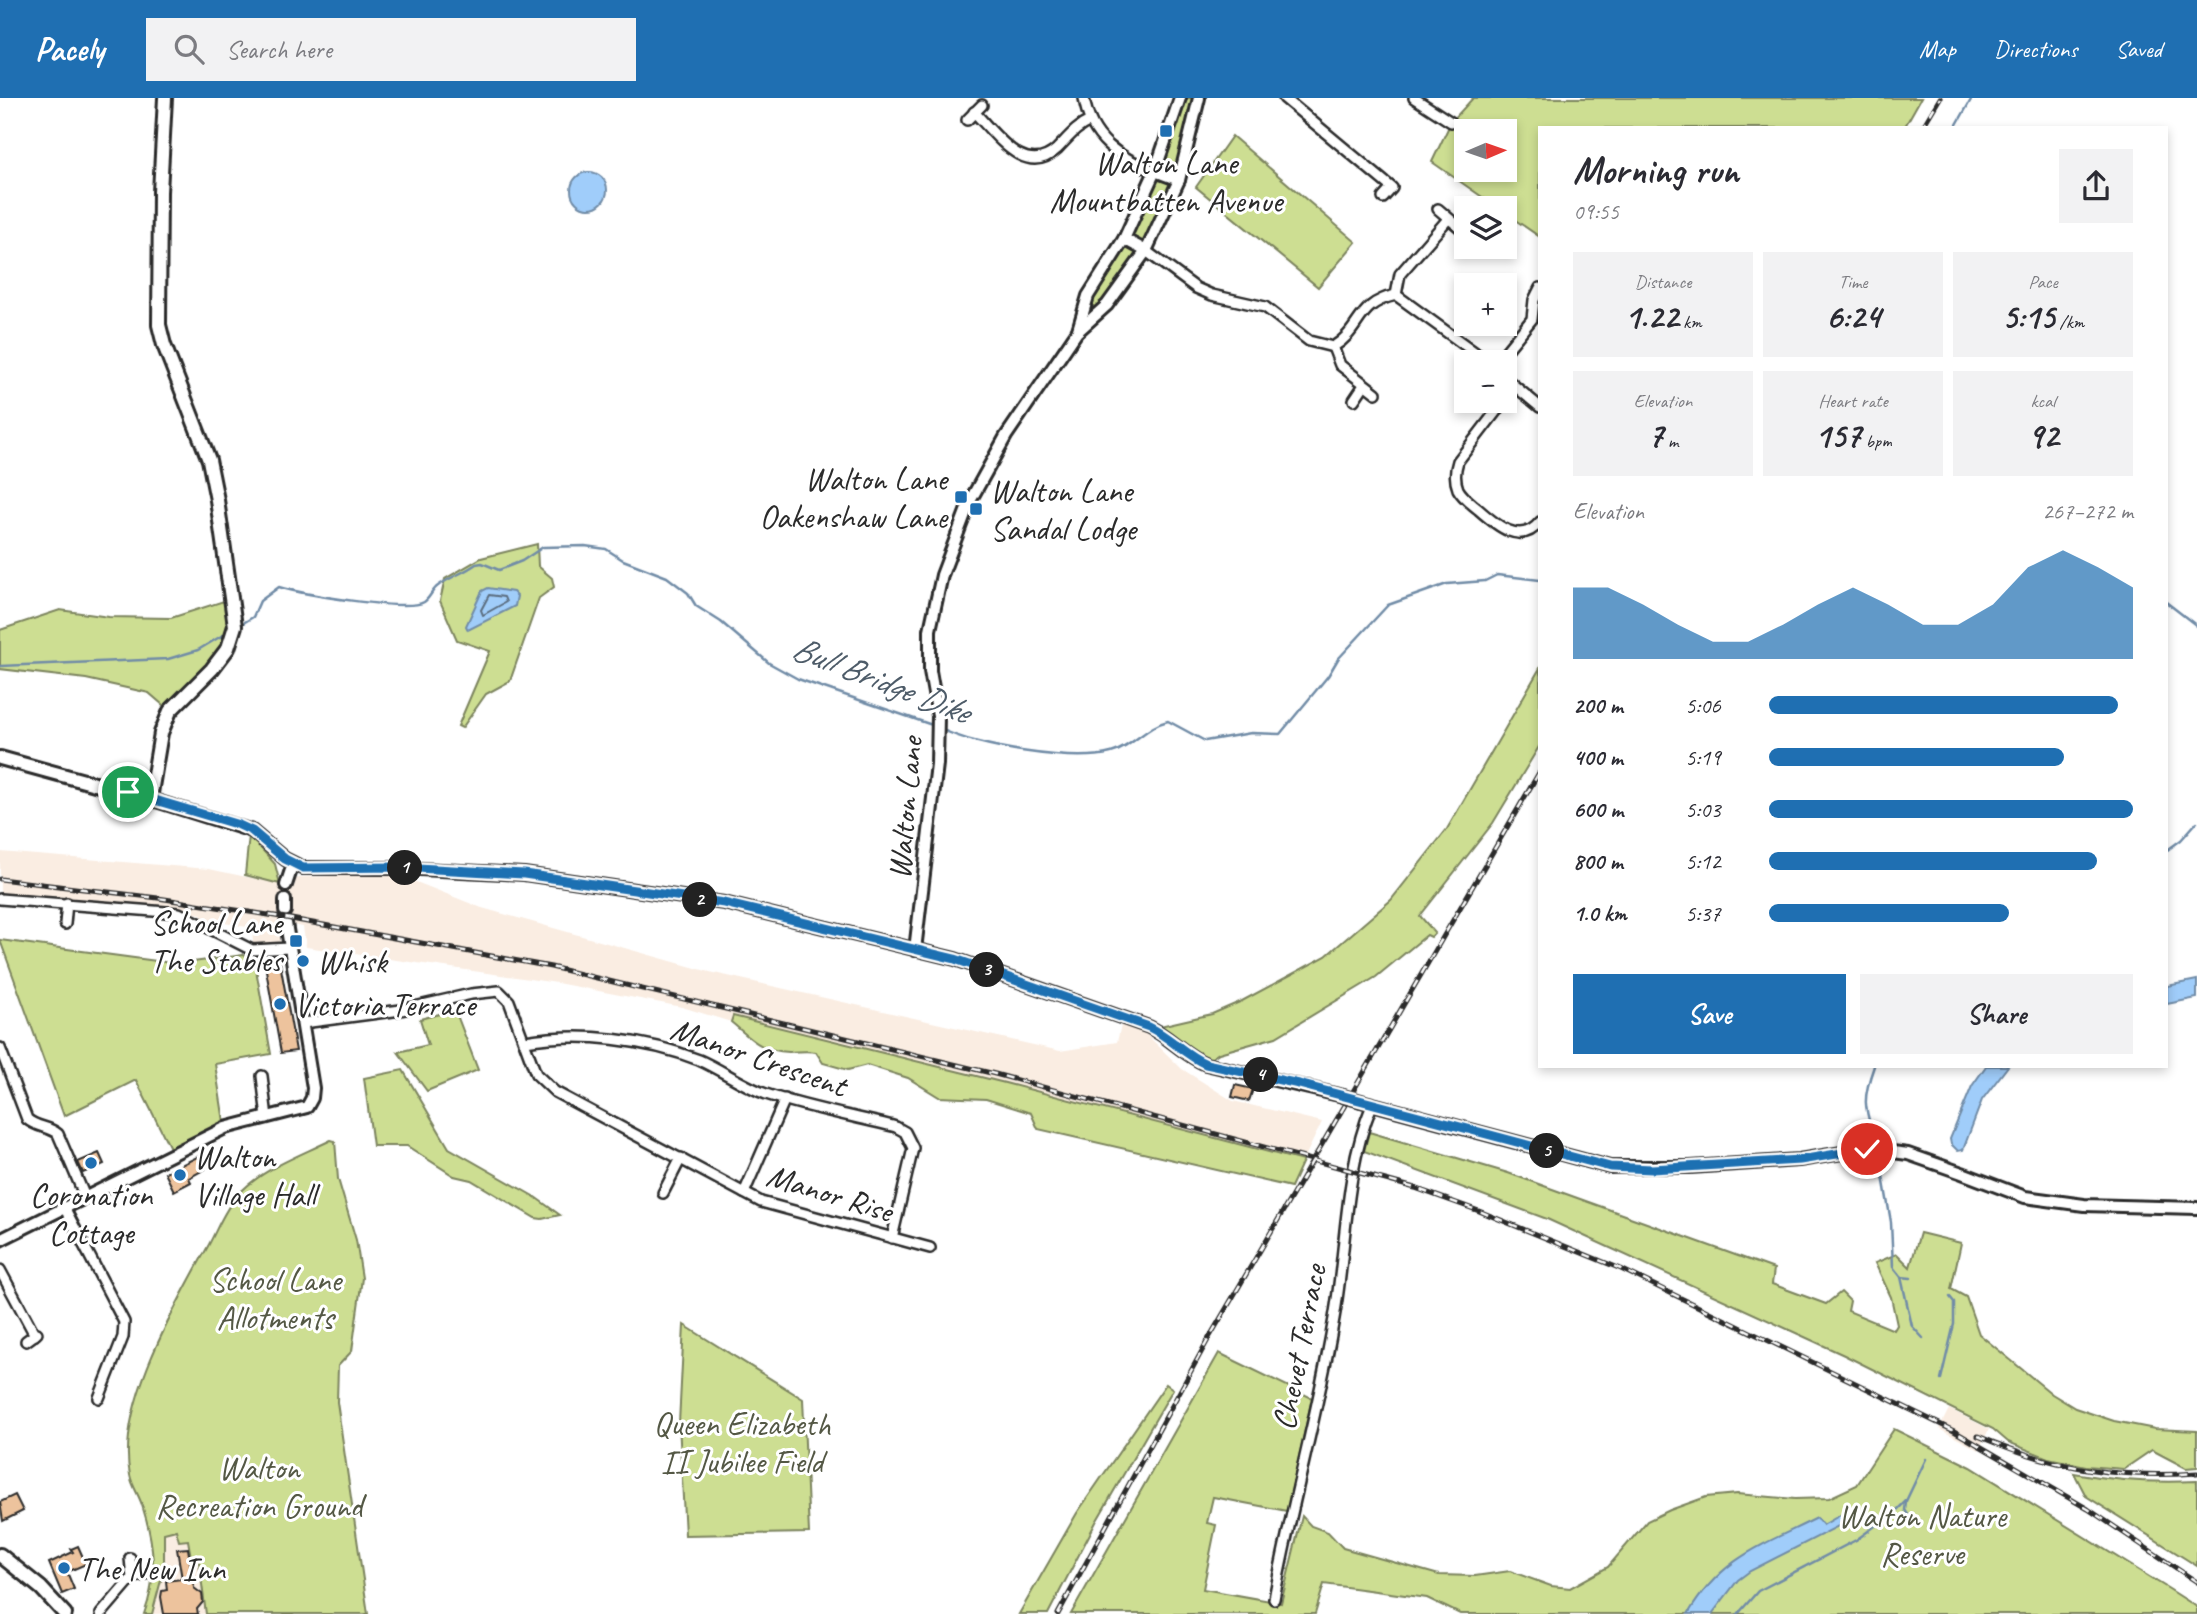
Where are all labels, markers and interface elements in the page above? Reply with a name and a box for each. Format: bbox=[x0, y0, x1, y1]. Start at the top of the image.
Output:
search box bbox=[146, 18, 636, 81]
text: Pacely bbox=[35, 28, 104, 70]
icon: search bbox=[170, 30, 208, 68]
text: Search here bbox=[226, 33, 332, 66]
text: Map bbox=[1919, 34, 1956, 64]
text: Directions bbox=[1994, 34, 2077, 64]
text: Saved bbox=[2115, 34, 2162, 64]
north arrow bbox=[1454, 119, 1517, 182]
map controls bbox=[1454, 119, 1517, 413]
marker: Walton Lane Mountbatten Avenue bbox=[1158, 123, 1174, 139]
place label: Walton Lane Mountbatten Avenue bbox=[1050, 142, 1285, 222]
text: Morning run bbox=[1573, 147, 1739, 194]
button: share bbox=[2059, 149, 2133, 223]
button: layers bbox=[1454, 196, 1517, 259]
text: 09:55 bbox=[1573, 197, 1619, 226]
text: Distance bbox=[1635, 270, 1691, 294]
text: Time bbox=[1838, 270, 1868, 294]
text: Pace bbox=[2028, 270, 2058, 294]
button: + bbox=[1454, 273, 1517, 336]
text: 1.22 bbox=[1624, 294, 1679, 339]
text: 6:24 bbox=[1826, 294, 1880, 339]
text: 5:15 bbox=[2002, 294, 2055, 339]
text: km bbox=[1679, 310, 1702, 334]
text: /km bbox=[2055, 310, 2084, 334]
button: − bbox=[1454, 350, 1517, 413]
text: Elevation bbox=[1634, 389, 1692, 413]
text: Heart rate bbox=[1818, 389, 1888, 413]
text: kcal bbox=[2030, 389, 2056, 413]
text: 7 bbox=[1648, 413, 1663, 458]
text: 157 bbox=[1814, 413, 1861, 458]
text: 92 bbox=[2027, 413, 2059, 458]
text: m bbox=[1663, 429, 1678, 453]
text: bpm bbox=[1861, 429, 1892, 453]
place label: Walton Lane Oakenshaw Lane bbox=[759, 458, 949, 538]
place label: Walton Lane Sandal Lodge bbox=[990, 470, 1138, 550]
marker: Walton Lane Oakenshaw Lane bbox=[953, 489, 969, 505]
text: Elevation bbox=[1573, 497, 1644, 526]
text: 267–272 m bbox=[2042, 497, 2133, 526]
marker: Walton Lane Sandal Lodge bbox=[968, 501, 984, 517]
water label: Bull Bridge Dike bbox=[786, 625, 980, 736]
text: 200 m bbox=[1573, 691, 1623, 720]
text: 5:06 bbox=[1685, 691, 1721, 720]
street label: Walton Lane bbox=[878, 733, 932, 881]
text: 400 m bbox=[1573, 743, 1623, 772]
text: 5:19 bbox=[1685, 743, 1721, 772]
pin bbox=[98, 762, 158, 822]
icon: arrive bbox=[109, 773, 147, 811]
text: 600 m bbox=[1573, 795, 1623, 824]
text: 5:03 bbox=[1685, 795, 1721, 824]
text: 800 m bbox=[1573, 847, 1623, 876]
text: 5:12 bbox=[1685, 847, 1721, 876]
pin: 1 bbox=[388, 850, 422, 886]
text: 1 bbox=[400, 855, 409, 879]
pin: 2 bbox=[682, 882, 718, 918]
text: 2 bbox=[695, 887, 704, 911]
text: 1.0 km bbox=[1573, 899, 1627, 928]
text: 5:37 bbox=[1685, 899, 1721, 928]
place label: School Lane The Stables bbox=[150, 902, 285, 982]
marker: School Lane The Stables bbox=[288, 933, 304, 949]
place label: Whisk bbox=[317, 941, 388, 983]
pin: 3 bbox=[970, 952, 1004, 988]
marker: Whisk bbox=[295, 953, 311, 969]
text: 3 bbox=[982, 957, 991, 981]
button: Save bbox=[1573, 974, 1846, 1054]
button: Share bbox=[1860, 974, 2133, 1054]
place label: Victoria Terrace bbox=[294, 984, 478, 1026]
marker: Victoria Terrace bbox=[272, 996, 288, 1012]
street label: Manor Crescent bbox=[666, 1007, 855, 1107]
pin: 4 bbox=[1244, 1058, 1278, 1093]
text: 4 bbox=[1256, 1062, 1265, 1086]
pin bbox=[1837, 1119, 1897, 1179]
icon: check bbox=[1848, 1130, 1886, 1168]
pin: 5 bbox=[1530, 1134, 1564, 1168]
place label: Walton Village Hall bbox=[194, 1136, 321, 1216]
text: 5 bbox=[1542, 1138, 1551, 1162]
street label: Manor Rise bbox=[762, 1154, 900, 1233]
marker: Coronation Cottage bbox=[83, 1155, 99, 1171]
marker: Walton Village Hall bbox=[172, 1167, 188, 1183]
place label: Coronation Cottage bbox=[30, 1174, 154, 1254]
park label: School Lane Allotments bbox=[209, 1259, 343, 1339]
street label: Chevet Terrace bbox=[1262, 1259, 1336, 1433]
park label: Queen Elizabeth II Jubilee Field bbox=[654, 1403, 831, 1483]
park label: Walton Recreation Ground bbox=[155, 1447, 368, 1527]
park label: Walton Nature Reserve bbox=[1838, 1495, 2008, 1575]
place label: The New Inn bbox=[78, 1548, 226, 1590]
marker: The New Inn bbox=[56, 1560, 72, 1576]

